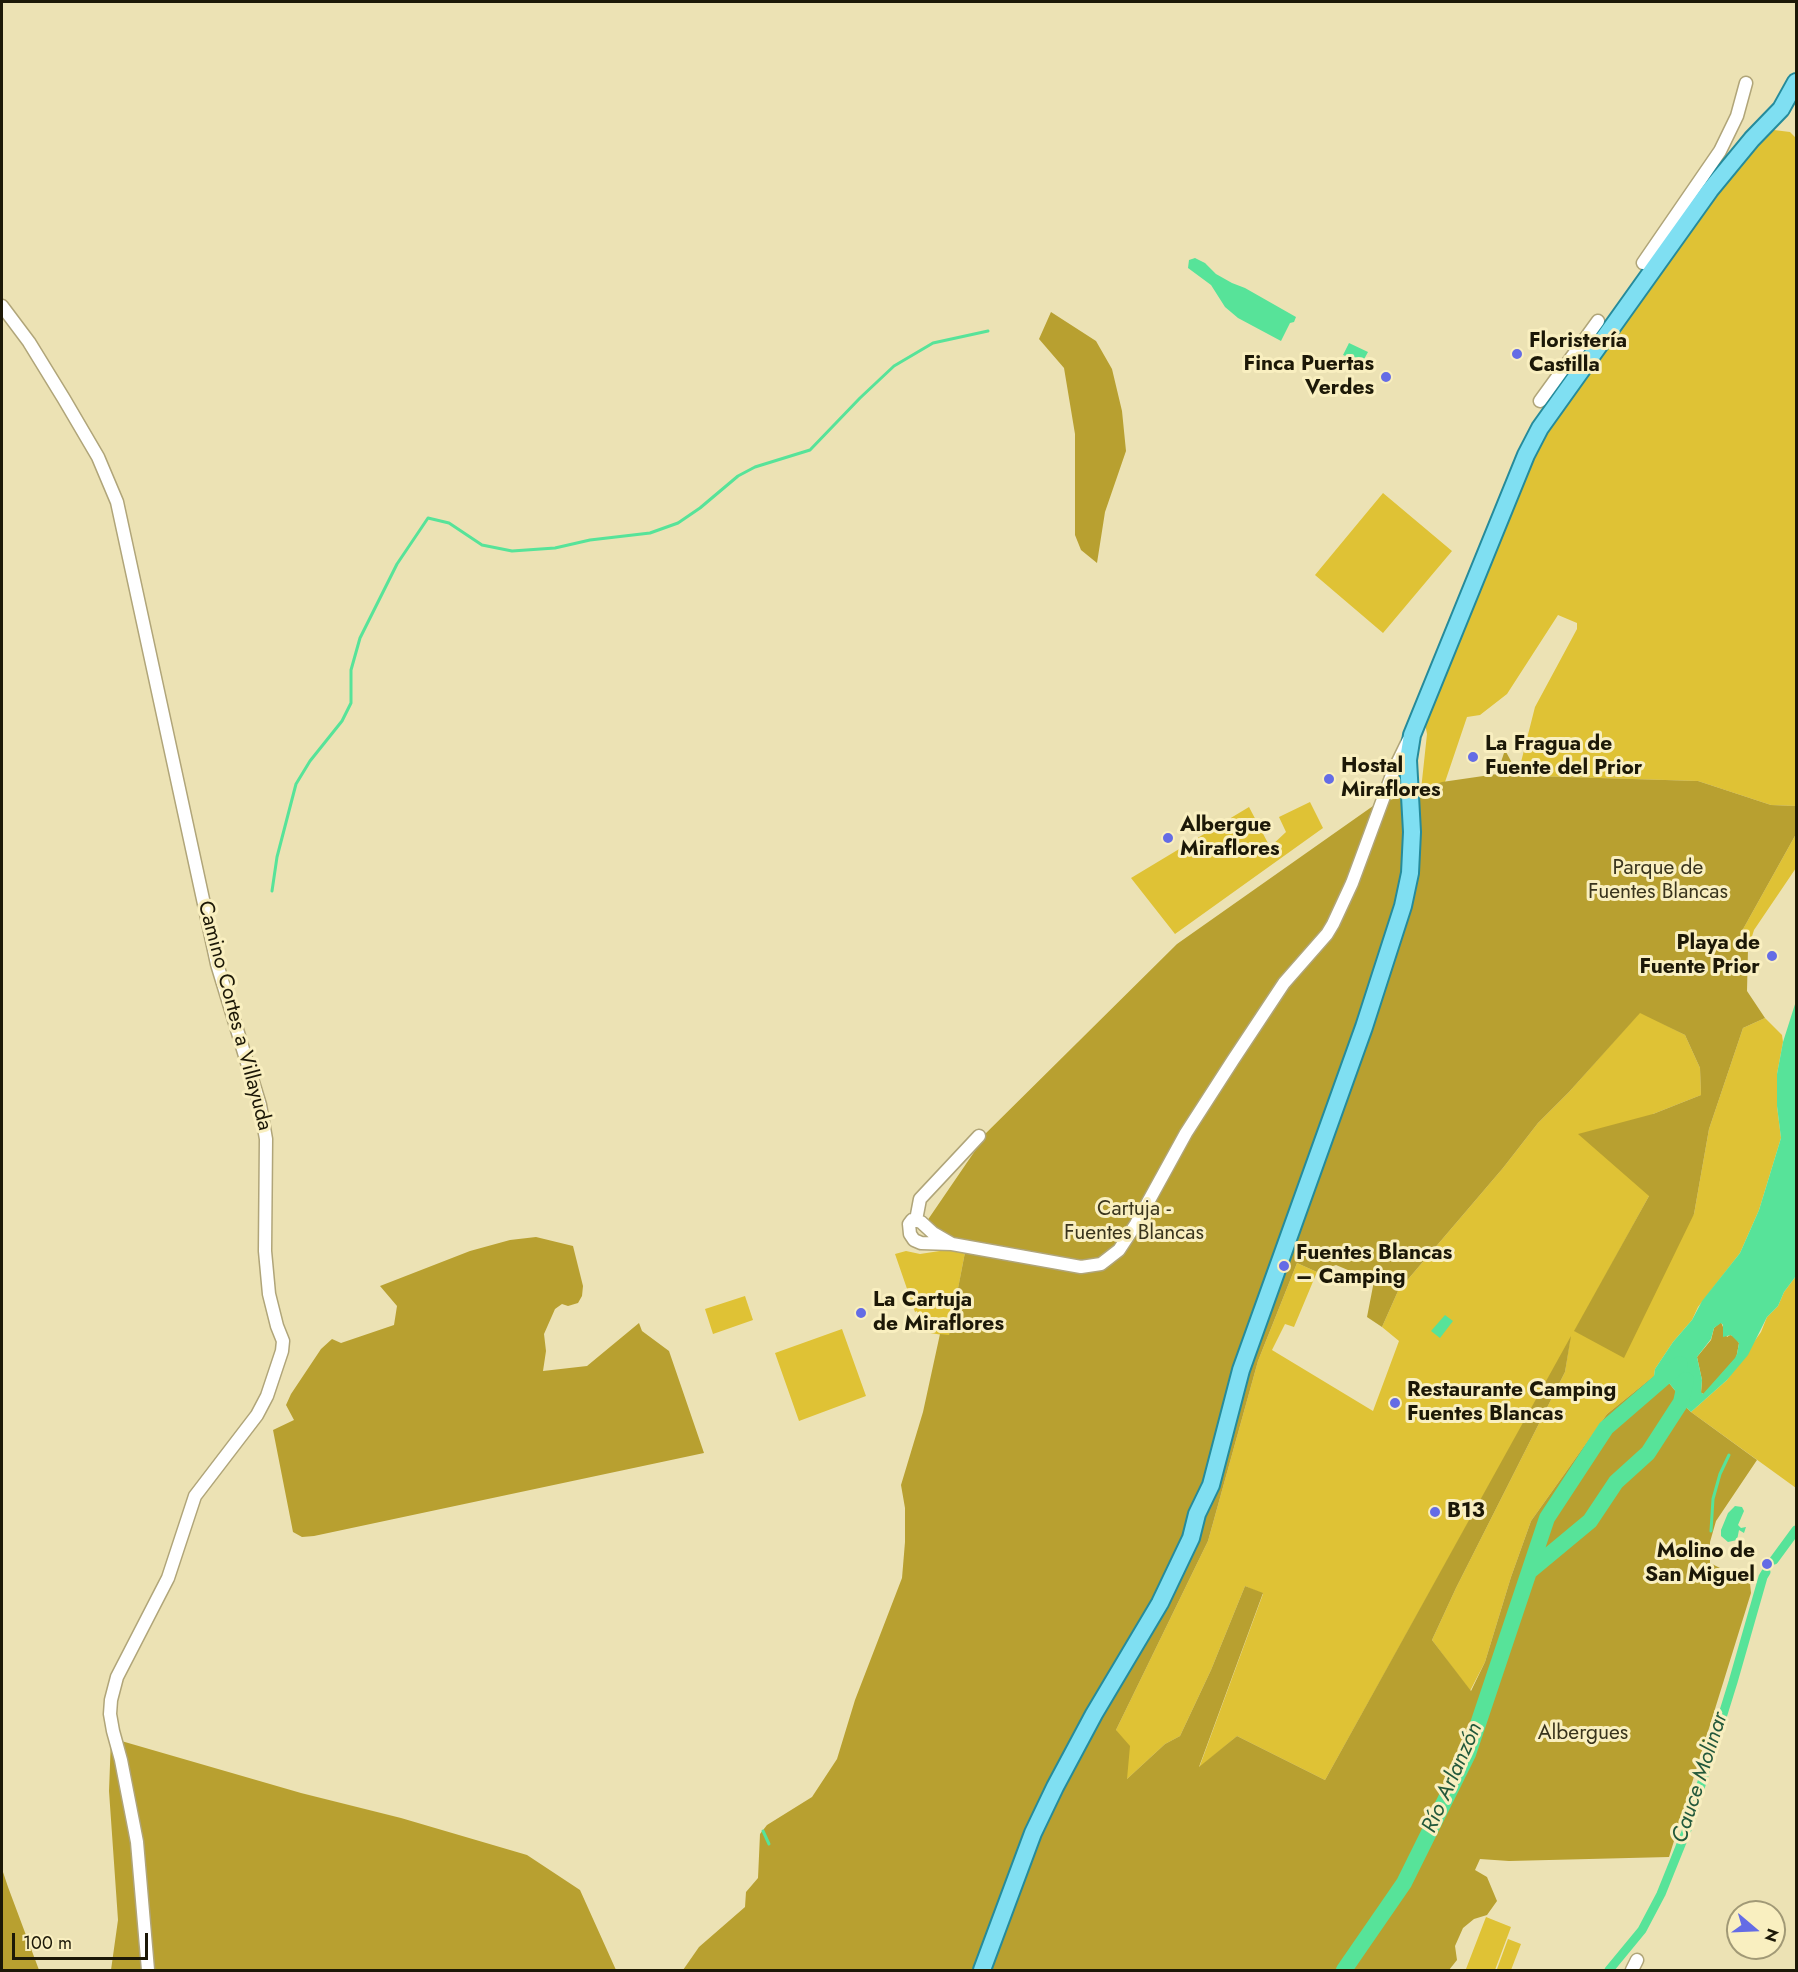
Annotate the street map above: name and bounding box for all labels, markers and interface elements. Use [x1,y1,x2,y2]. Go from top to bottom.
place label: Floristería Castilla [1529,329,1627,379]
marker: Floristería Castilla [1510,347,1524,361]
place label: Finca Puertas Verdes [1244,352,1374,402]
marker: Finca Puertas Verdes [1379,370,1393,384]
place label: La Fragua de Fuente del Prior [1485,732,1642,782]
marker: La Fragua de Fuente del Prior [1466,750,1480,764]
place label: Hostal Miraflores [1341,754,1441,804]
marker: Hostal Miraflores [1322,772,1336,786]
place label: Albergue Miraflores [1180,813,1280,863]
marker: Albergue Miraflores [1161,831,1175,845]
park label: Parque de Fuentes Blancas [1588,856,1728,906]
street label: Camino Cortes a Villayuda [191,899,277,1133]
place label: Playa de Fuente Prior [1640,931,1760,981]
marker: Playa de Fuente Prior [1765,949,1779,963]
park label: Cartuja - Fuentes Blancas [1064,1197,1204,1247]
place label: Fuentes Blancas – Camping [1296,1241,1452,1291]
marker: Fuentes Blancas – Camping [1277,1259,1291,1273]
place label: La Cartuja de Miraflores [873,1288,1004,1338]
marker: La Cartuja de Miraflores [854,1306,868,1320]
place label: Restaurante Camping Fuentes Blancas [1407,1378,1616,1428]
marker: Restaurante Camping Fuentes Blancas [1388,1396,1402,1410]
place label: B13 [1447,1499,1485,1525]
marker: B13 [1428,1505,1442,1519]
place label: Molino de San Miguel [1645,1539,1755,1589]
marker: Molino de San Miguel [1760,1557,1774,1571]
water label: Cauce Molinar [1667,1709,1735,1847]
water label: Río Arlanzón [1417,1719,1489,1837]
park label: Albergues [1538,1721,1628,1747]
north arrow [1726,1900,1786,1960]
scale bar [15,1921,152,1959]
text: N [1759,1926,1785,1945]
text: 100 m [23,1930,72,1956]

